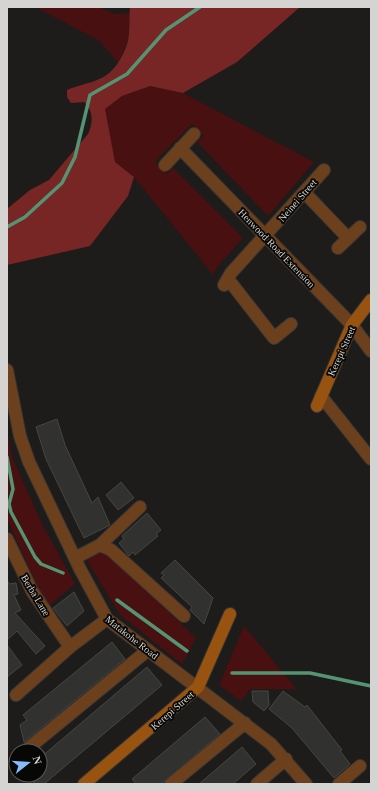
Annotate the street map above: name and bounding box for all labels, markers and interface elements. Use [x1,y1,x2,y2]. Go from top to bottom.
street label: Neinei Street [276,177,319,224]
street label: Henwood Road Extension [236,207,317,290]
street label: Kerepi Street [326,325,357,378]
street label: Berba Lane [19,573,53,618]
street label: Matakohe Road [103,613,160,661]
street label: Kerepi Street [149,689,196,732]
north arrow [8,743,48,783]
text: N [31,755,44,766]

